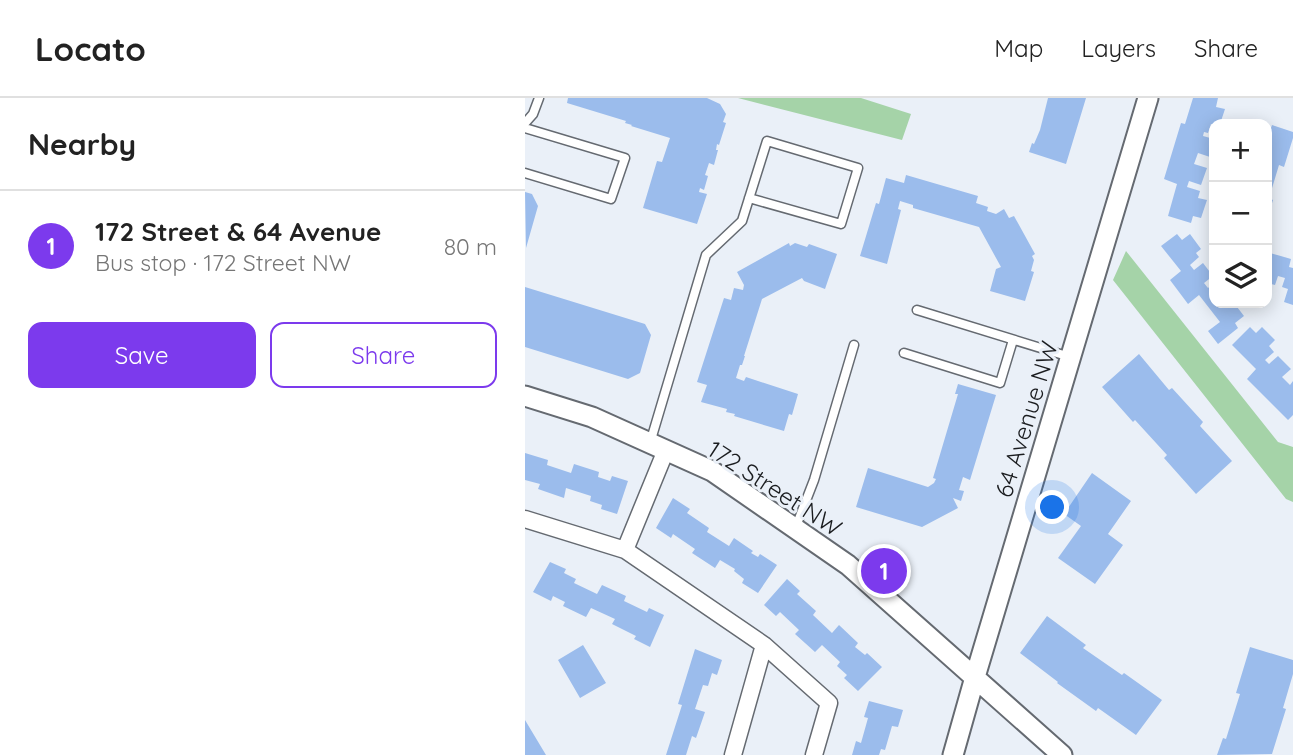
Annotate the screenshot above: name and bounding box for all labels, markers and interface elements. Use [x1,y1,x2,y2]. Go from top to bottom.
text: Locato [35,28,146,69]
text: Map [994,33,1043,63]
text: Layers [1081,33,1156,63]
text: Share [1194,33,1258,63]
map controls [1209,119,1272,308]
button: + [1209,119,1272,182]
text: Nearby [28,125,136,163]
button: − [1209,182,1272,245]
text: 172 Street & 64 Avenue [95,215,381,248]
text: 1 [47,232,55,261]
text: 80 m [444,232,497,261]
button: layers [1209,245,1272,308]
text: Bus stop · 172 Street NW [95,248,351,277]
button: Save [28,322,256,388]
button: Share [270,322,497,388]
street label: 64 Avenue NW [988,337,1064,501]
street label: 172 Street NW [702,434,848,542]
your location [1035,490,1069,524]
pin: 1 [861,545,907,597]

